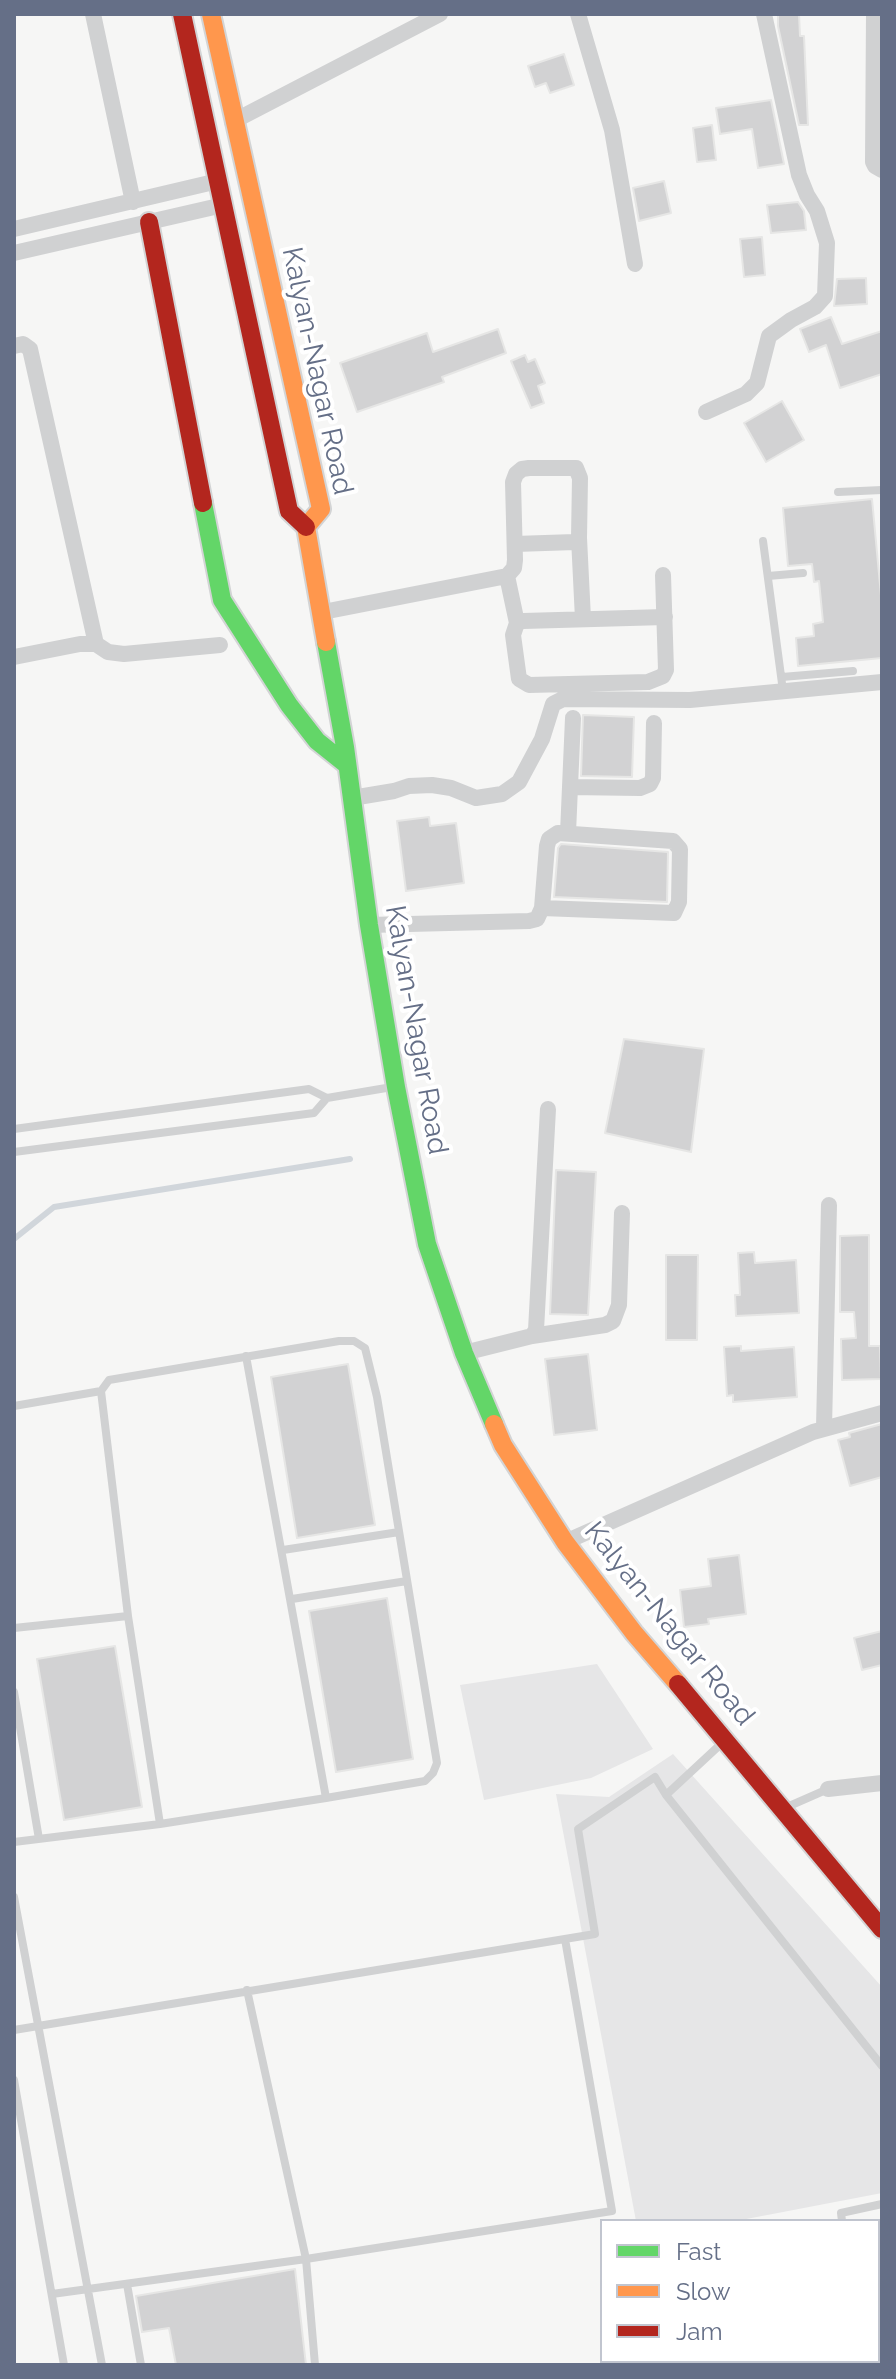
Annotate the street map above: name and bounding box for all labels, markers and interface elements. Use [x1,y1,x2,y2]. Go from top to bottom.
street label: Kalyan-Nagar Road [274,244,360,498]
street label: Kalyan-Nagar Road [378,903,454,1157]
street label: Kalyan-Nagar Road [577,1515,761,1733]
legend [600,2219,880,2363]
text: Fast [676,2237,721,2266]
text: Slow [676,2277,730,2306]
text: Jam [676,2317,722,2346]

